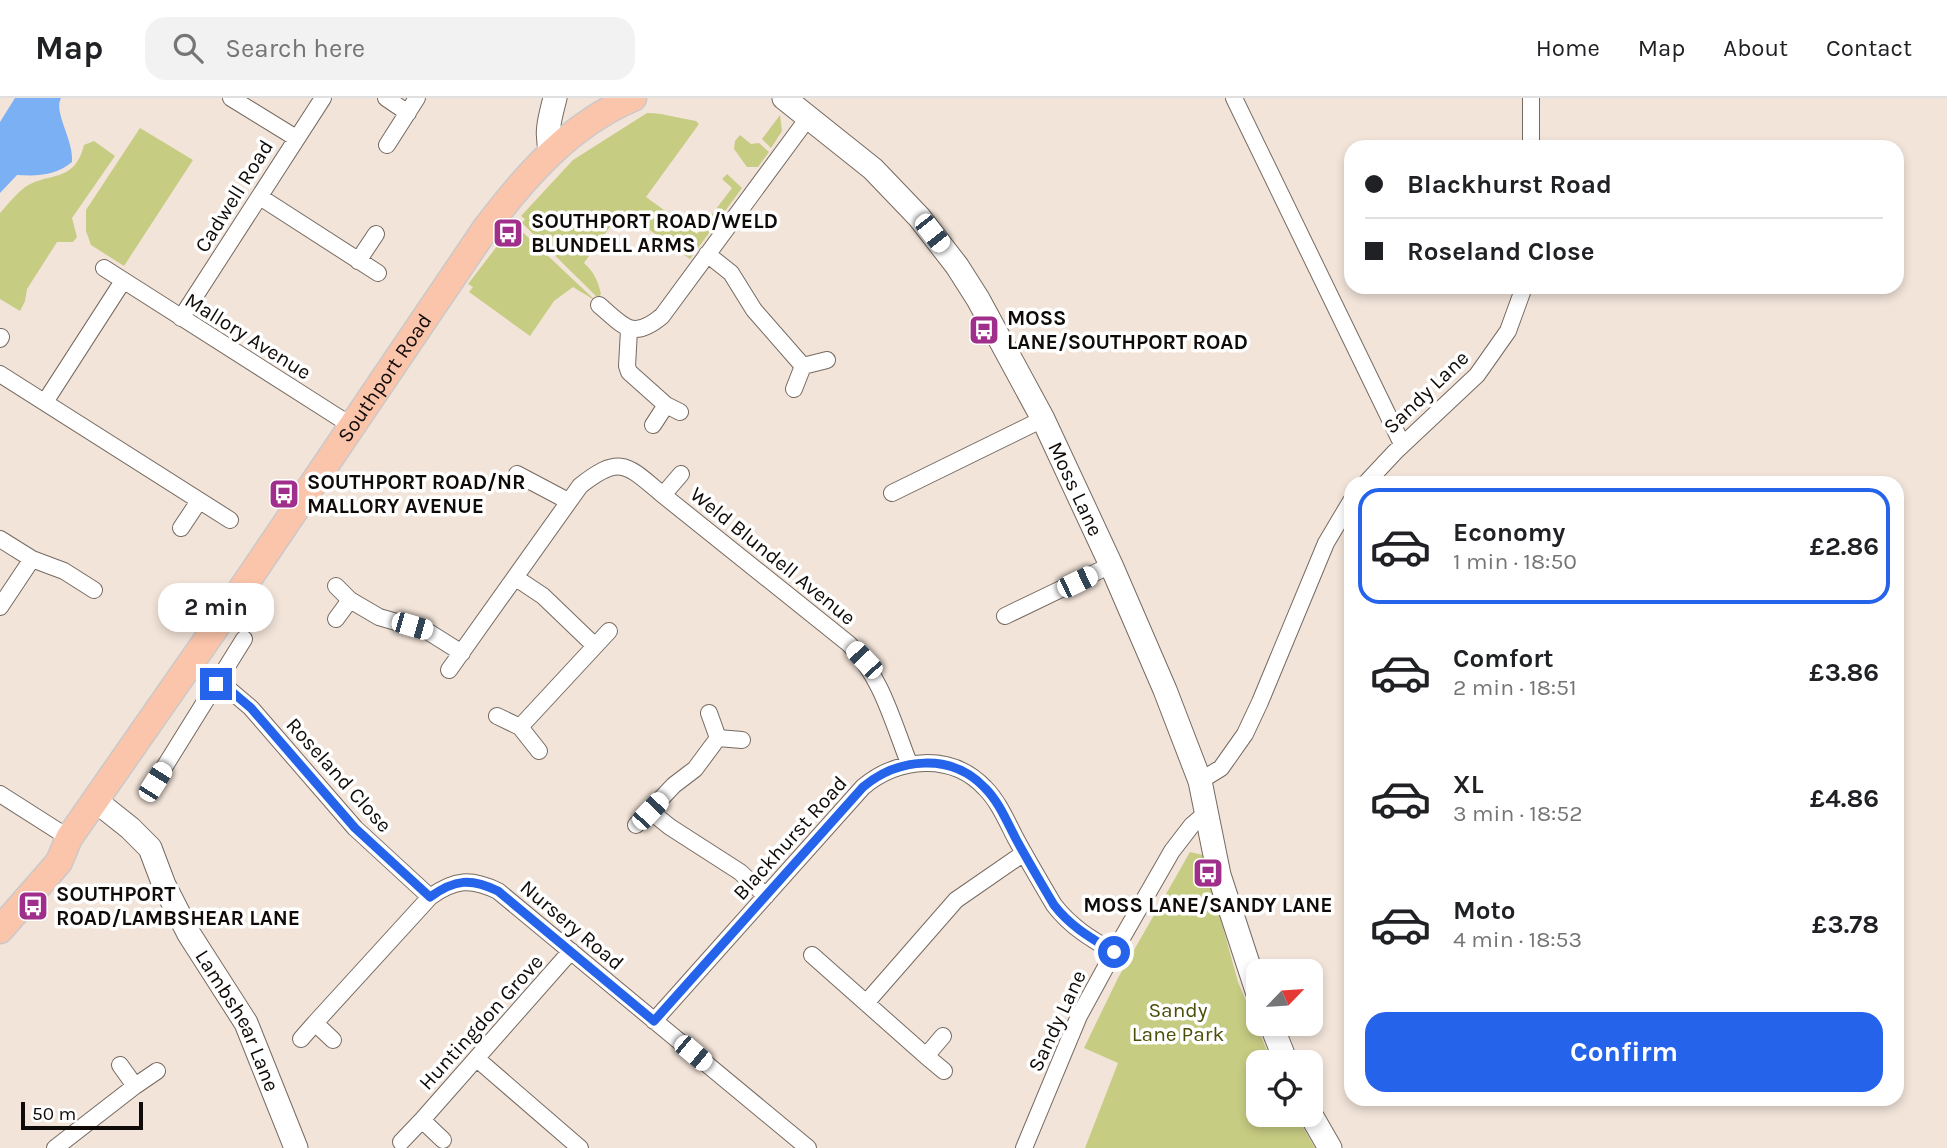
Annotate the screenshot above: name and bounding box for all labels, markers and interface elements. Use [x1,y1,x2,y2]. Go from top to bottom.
search box [145,17,635,80]
text: Map [35,29,103,67]
icon: search [169,29,207,67]
text: Search here [225,33,365,64]
text: Home [1536,34,1600,62]
text: Map [1638,34,1685,62]
text: About [1723,34,1788,62]
text: Contact [1826,34,1912,62]
street label: Cadwell Road [190,135,278,257]
text: Blackhurst Road [1407,169,1612,200]
place label: SOUTHPORT ROAD/WELD BLUNDELL ARMS [531,209,778,257]
car [911,210,954,256]
bus stop icon: SOUTHPORT ROAD/WELD BLUNDELL ARMS [491,216,525,250]
text: Roseland Close [1407,236,1594,267]
street label: Mallory Avenue [181,288,315,384]
place label: MOSS LANE/SOUTHPORT ROAD [1007,306,1248,354]
street label: Southport Road [333,309,437,447]
bus stop icon: MOSS LANE/SOUTHPORT ROAD [967,313,1001,347]
street label: Sandy Lane [1378,346,1474,438]
street label: Moss Lane [1043,438,1108,540]
place label: SOUTHPORT ROAD/NR MALLORY AVENUE [307,470,526,518]
bus stop icon: SOUTHPORT ROAD/NR MALLORY AVENUE [267,477,301,511]
street label: Weld Blundell Avenue [686,482,860,630]
icon: car [1369,515,1432,578]
text: Economy [1453,517,1565,548]
text: £2.86 [1809,531,1879,562]
text: 1 min · 18:50 [1453,548,1577,575]
car [1054,563,1101,601]
callout: 2 min [158,582,274,632]
text: 2 min [184,594,248,621]
car [389,610,436,642]
car [842,637,887,683]
icon: car [1369,641,1432,704]
text: Comfort [1453,643,1554,674]
text: £3.86 [1809,657,1879,688]
route end [200,668,232,700]
text: 2 min · 18:51 [1453,674,1577,701]
street label: Roseland Close [281,713,397,837]
car [135,759,176,805]
icon: car [1369,767,1432,830]
text: XL [1453,769,1484,800]
street label: Blackhurst Road [728,771,852,905]
text: £4.86 [1810,783,1879,814]
car [628,788,673,834]
text: 3 min · 18:52 [1453,800,1583,827]
bus stop icon: MOSS LANE/SANDY LANE [1191,856,1225,890]
street label: Nursery Road [516,875,628,975]
place label: SOUTHPORT ROAD/LAMBSHEAR LANE [56,882,300,930]
bus stop icon: SOUTHPORT ROAD/LAMBSHEAR LANE [16,889,50,923]
place label: MOSS LANE/SANDY LANE [1083,893,1333,917]
icon: car [1369,893,1432,956]
text: Moto [1453,895,1515,926]
text: £3.78 [1812,909,1879,940]
text: 4 min · 18:53 [1453,926,1582,953]
route start [1098,936,1130,968]
street label: Lambshear Lane [190,945,284,1095]
street label: Huntingdon Grove [414,949,548,1095]
north arrow [1246,959,1323,1036]
map controls [1246,959,1323,1127]
street label: Sandy Lane [1023,967,1091,1075]
park label: Sandy Lane Park [1132,998,1224,1046]
button: Confirm [1365,1012,1883,1092]
car [671,1031,716,1075]
button: locate [1246,1050,1323,1127]
scale bar [21,1099,144,1131]
text: 50 m [32,1103,76,1125]

